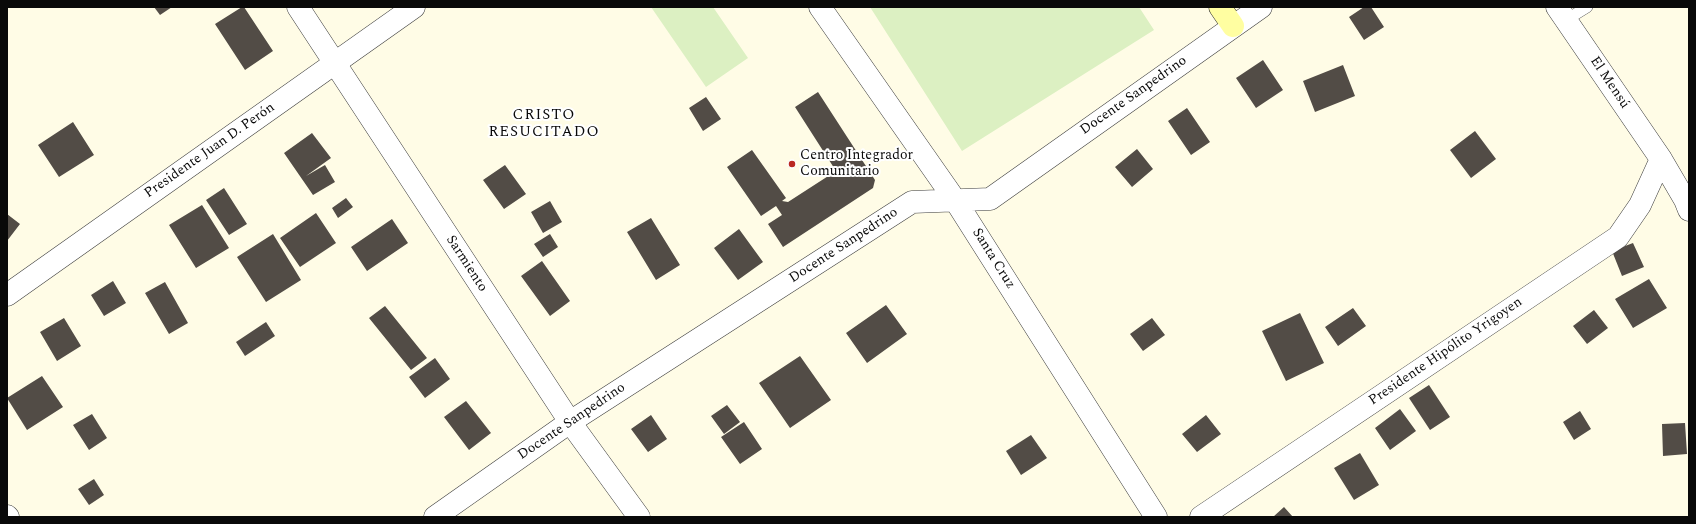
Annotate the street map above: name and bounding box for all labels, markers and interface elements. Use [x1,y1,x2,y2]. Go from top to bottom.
street label: Docente Sanpedrino [1077,53,1191,139]
street label: El Mensú [1586,54,1632,112]
street label: Presidente Juan D. Perón [142,100,278,202]
district label: CRISTO RESUCITADO [488,107,600,142]
place label: Centro Integrador Comunitario [800,148,913,180]
marker: Centro Integrador Comunitario [787,159,797,169]
street label: Docente Sanpedrino [786,205,902,287]
street label: Santa Cruz [968,226,1018,292]
street label: Sarmiento [442,233,490,295]
street label: Presidente Hipólito Yrigoyen [1366,294,1526,410]
street label: Docente Sanpedrino [515,380,629,464]

